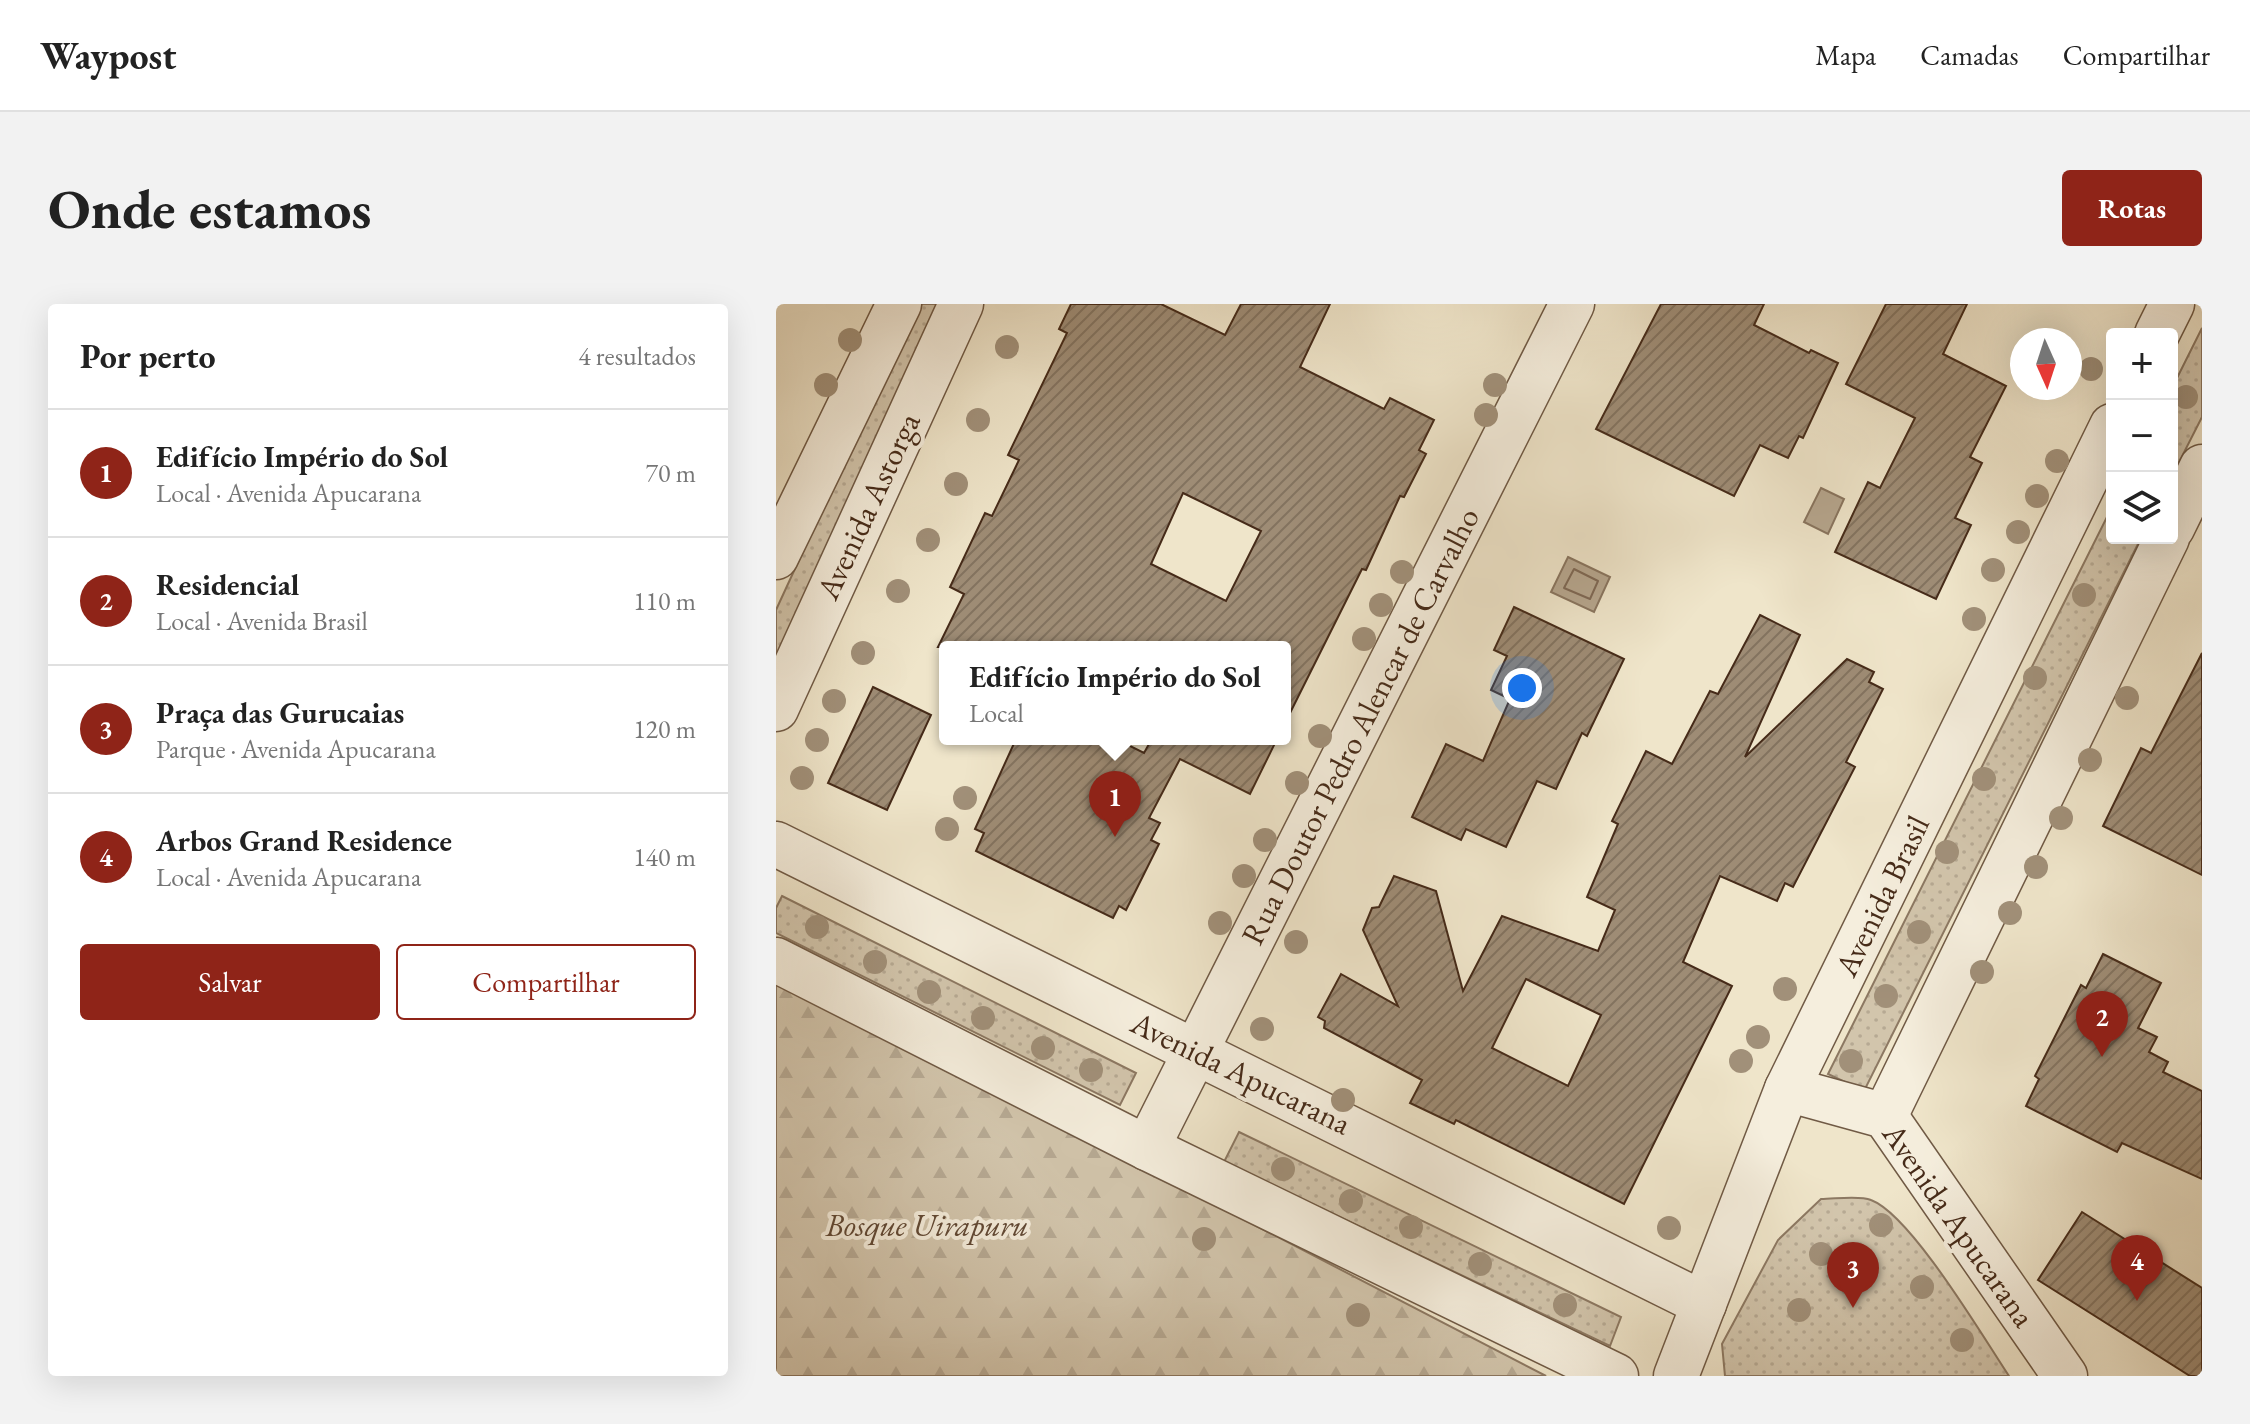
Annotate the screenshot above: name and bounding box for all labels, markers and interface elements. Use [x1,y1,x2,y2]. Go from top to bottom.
text: Waypost [40,31,177,80]
text: Mapa [1815,37,1876,73]
text: Camadas [1920,37,2019,73]
text: Compartilhar [2063,37,2210,73]
button: Rotas [2062,170,2202,246]
text: Onde estamos [48,172,372,245]
north arrow [2010,328,2082,400]
map controls [2106,328,2178,544]
button: + [2106,328,2178,400]
text: Por perto [80,334,216,378]
text: 4 resultados [578,339,696,373]
button: − [2106,400,2178,472]
street label: Avenida Astorga [806,406,930,607]
text: Edifício Império do Sol [156,437,448,476]
text: 1 [99,456,113,490]
text: 70 m [646,456,696,490]
button: layers [2106,472,2178,544]
text: Local · Avenida Apucarana [156,476,421,510]
street label: Rua Doutor Pedro Alencar de Carvalho [1231,500,1489,952]
text: Residencial [156,565,299,604]
text: 2 [99,584,113,618]
text: 110 m [633,584,696,618]
text: Local · Avenida Brasil [156,604,368,638]
popup [939,641,1291,745]
text: Edifício Império do Sol [969,657,1261,696]
your location [1502,668,1542,708]
text: Praça das Gurucaias [156,693,404,732]
text: Local [969,696,1024,730]
text: 3 [99,712,113,746]
text: 120 m [633,712,696,746]
text: Parque · Avenida Apucarana [156,732,436,766]
pin: 1 [1089,771,1141,837]
street label: Avenida Brasil [1825,808,1939,984]
text: Arbos Grand Residence [156,821,452,860]
text: 4 [99,840,113,874]
text: 140 m [633,840,696,874]
text: Local · Avenida Apucarana [156,860,421,894]
button: Salvar [80,944,380,1020]
button: Compartilhar [396,944,696,1020]
pin: 2 [2076,991,2128,1057]
street label: Avenida Apucarana [1123,1001,1358,1145]
street label: Avenida Apucarana [1872,1114,2045,1335]
park label: Bosque Uirapuru [824,1204,1029,1246]
pin: 4 [2111,1235,2163,1301]
pin: 3 [1827,1242,1879,1308]

